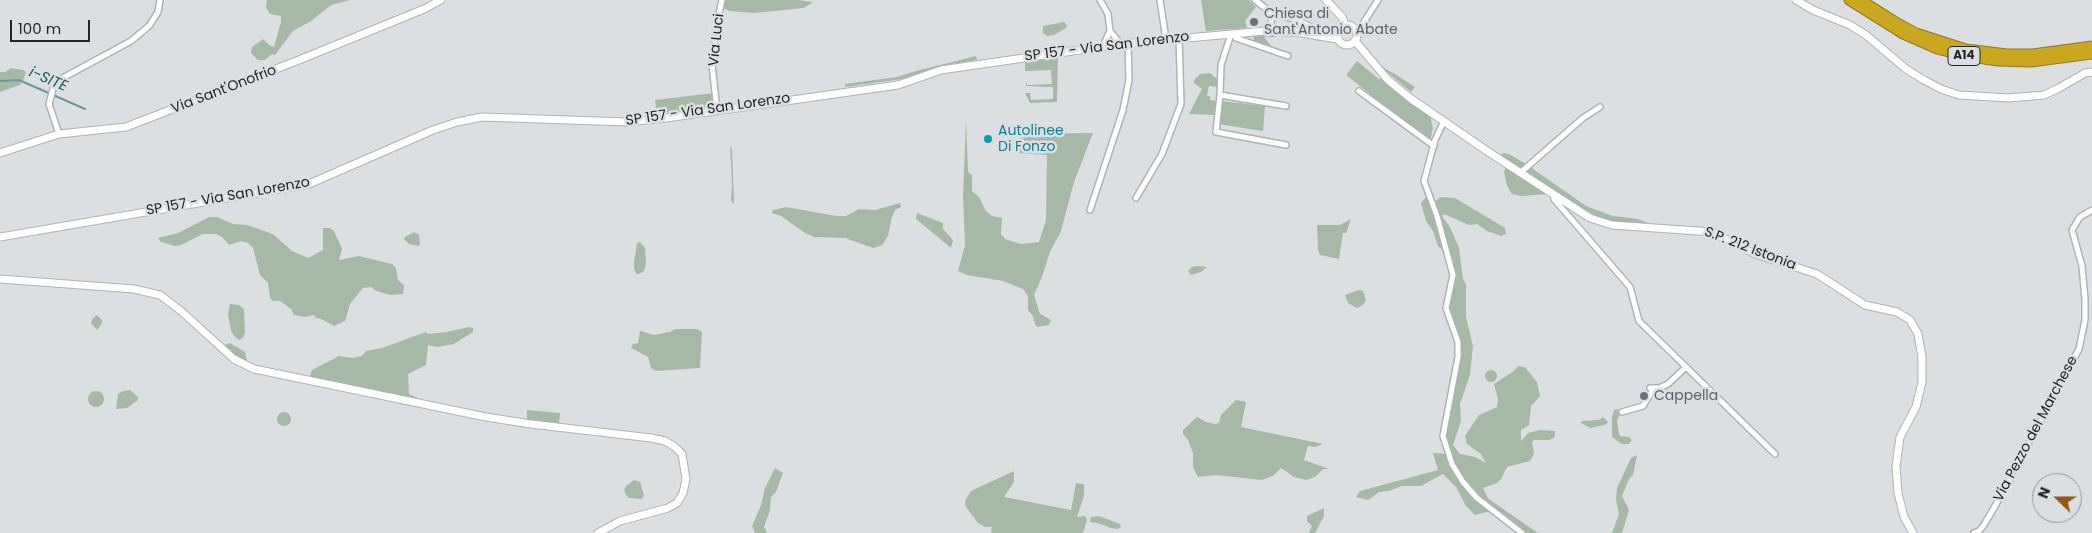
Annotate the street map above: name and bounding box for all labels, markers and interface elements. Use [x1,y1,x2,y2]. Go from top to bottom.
place label: Chiesa di Sant'Antonio Abate [1264,6,1398,38]
scale bar [12,10,92,42]
street label: Via Luci [706,13,728,67]
marker: Chiesa di Sant'Antonio Abate [1248,16,1260,28]
text: 100 m [18,18,61,39]
street label: SP 157 - Via San Lorenzo [1024,29,1190,65]
road number: A14 [1948,46,1980,66]
street label: Via Sant'Onofrio [169,62,279,118]
water label: i-SITE [26,64,70,96]
street label: SP 157 - Via San Lorenzo [625,90,791,130]
place label: Autolinee Di Fonzo [998,123,1064,156]
marker: Autolinee Di Fonzo [982,133,994,145]
street label: SP 157 - Via San Lorenzo [145,174,311,220]
street label: S.P. 212 Istonia [1702,224,1798,274]
street label: Via Pezzo del Marchese [1990,353,2082,505]
place label: Cappella [1654,388,1718,404]
marker: Cappella [1638,390,1650,402]
north arrow [2032,473,2082,523]
text: N [2033,484,2055,501]

